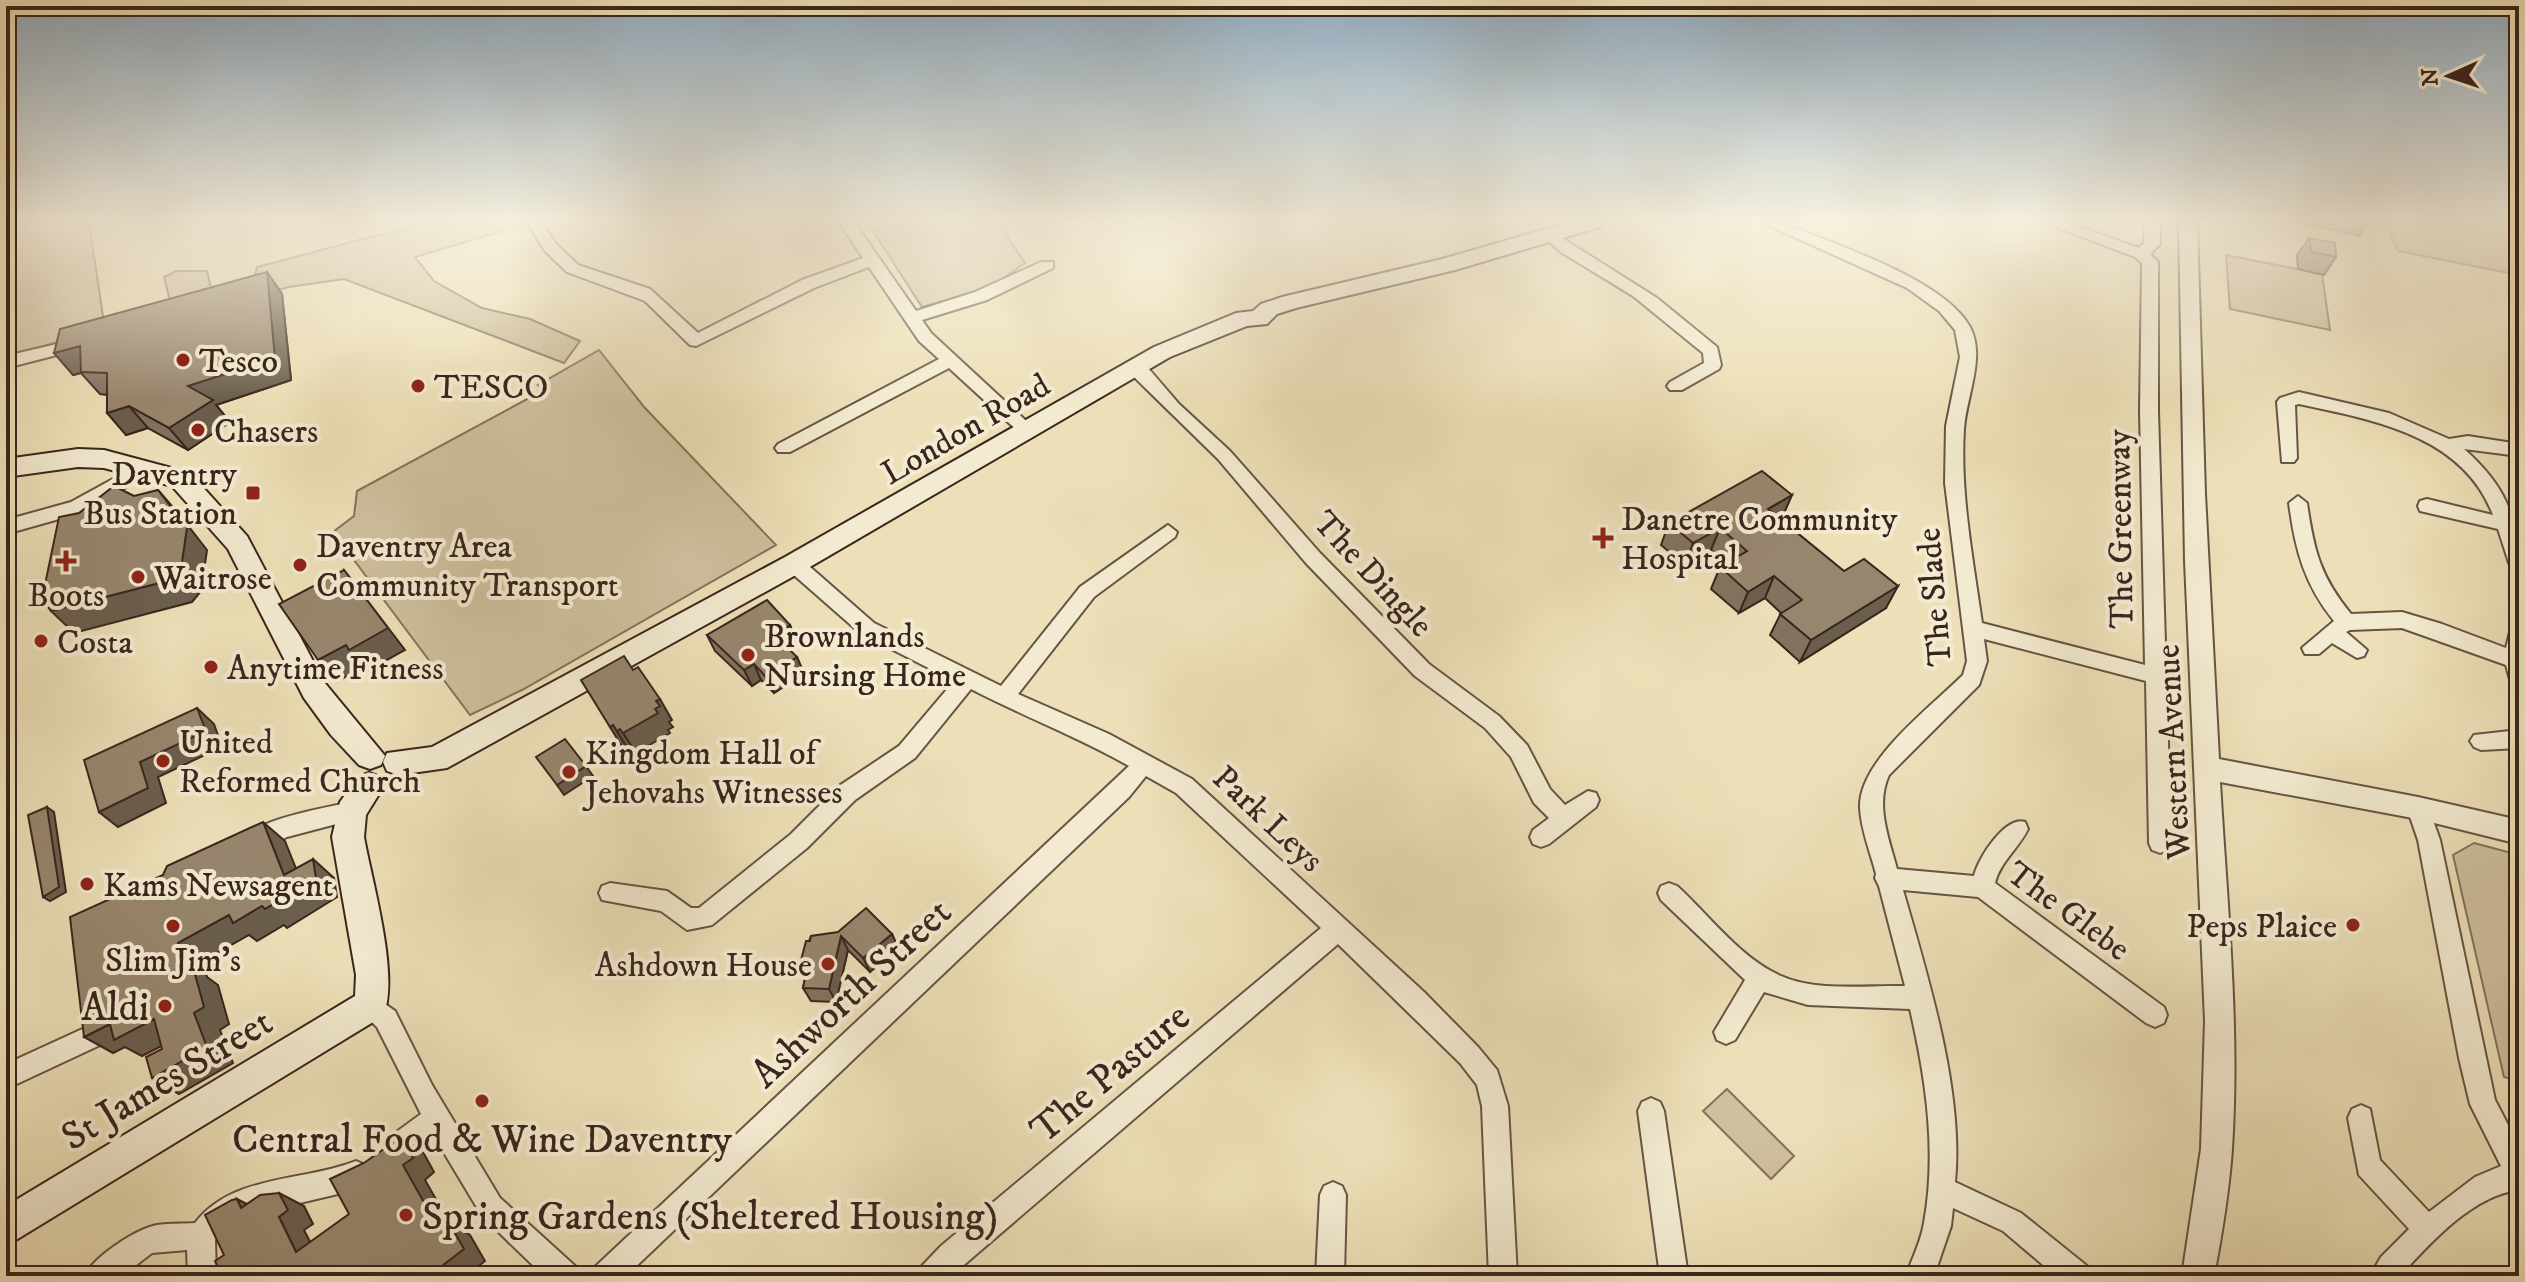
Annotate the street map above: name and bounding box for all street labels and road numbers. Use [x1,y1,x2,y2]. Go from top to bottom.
street label: London Road [874,365,1058,495]
street label: The Greenway [2098,428,2144,629]
street label: The Dingle [1303,502,1442,646]
street label: The Slade [1908,526,1962,668]
street label: Western Avenue [2147,643,2201,862]
street label: Park Leys [1203,757,1332,882]
street label: The Glebe [1998,853,2138,971]
street label: Ashworth Street [741,889,963,1100]
street label: The Pasture [1021,993,1201,1156]
street label: St James Street [53,998,282,1163]

